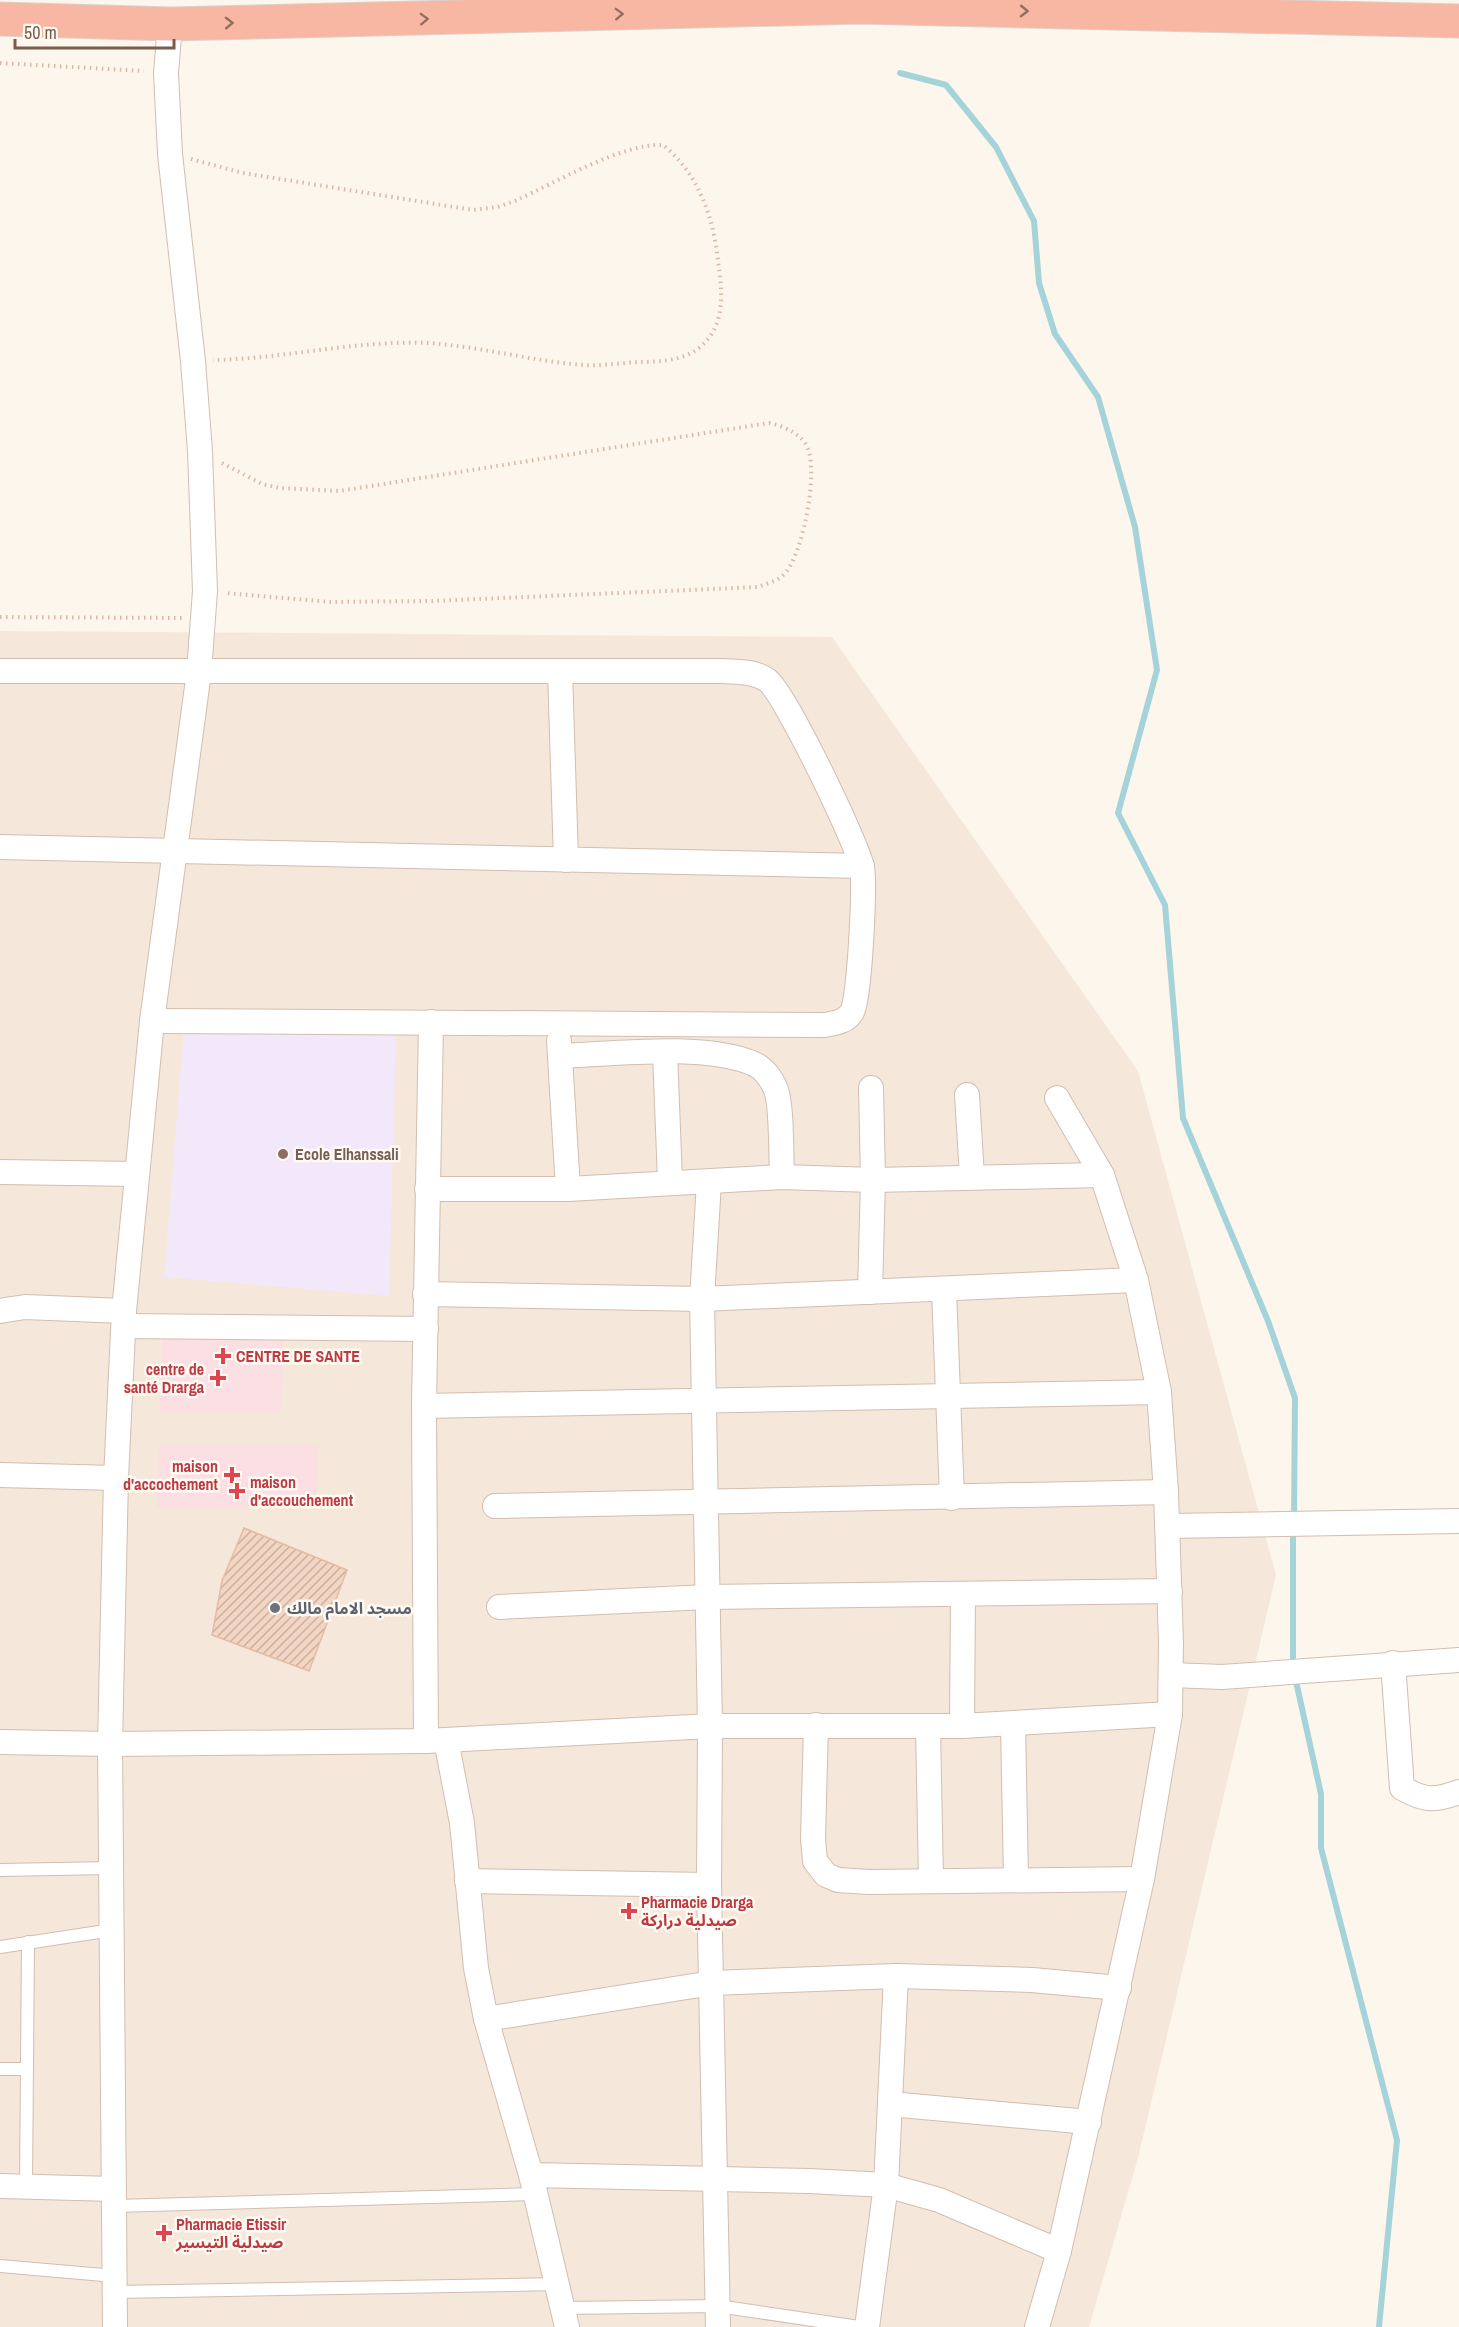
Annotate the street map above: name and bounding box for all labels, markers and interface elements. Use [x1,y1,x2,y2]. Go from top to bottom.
one-way arrow [1019,5,1028,17]
one-way arrow [614,8,623,20]
scale bar [15,12,174,50]
one-way arrow [419,13,428,26]
one-way arrow [224,17,233,29]
text: 50 m [24,20,57,45]
place label: Ecole Elhanssali [295,1143,399,1165]
marker: Ecole Elhanssali [276,1147,290,1161]
place label: CENTRE DE SANTE [236,1345,360,1367]
marker: CENTRE DE SANTE [214,1347,232,1365]
place label: centre de santé Drarga [124,1358,205,1398]
marker: centre de santé Drarga [209,1369,227,1387]
place label: maison d'accochement [123,1455,219,1495]
marker: maison d'accochement [223,1466,241,1484]
place label: maison d'accouchement [250,1471,354,1511]
marker: maison d'accouchement [228,1482,246,1500]
place label: مسجد الامام مالك [287,1597,412,1620]
marker: مسجد الامام مالك [268,1601,282,1615]
place label: Pharmacie Drarga صيدلية دراركة [641,1891,754,1931]
marker: Pharmacie Drarga صيدلية دراركة [622,1904,636,1918]
place label: Pharmacie Etissir صيدلية التيسير [175,2213,287,2253]
marker: Pharmacie Etissir صيدلية التيسير [157,2226,171,2240]

